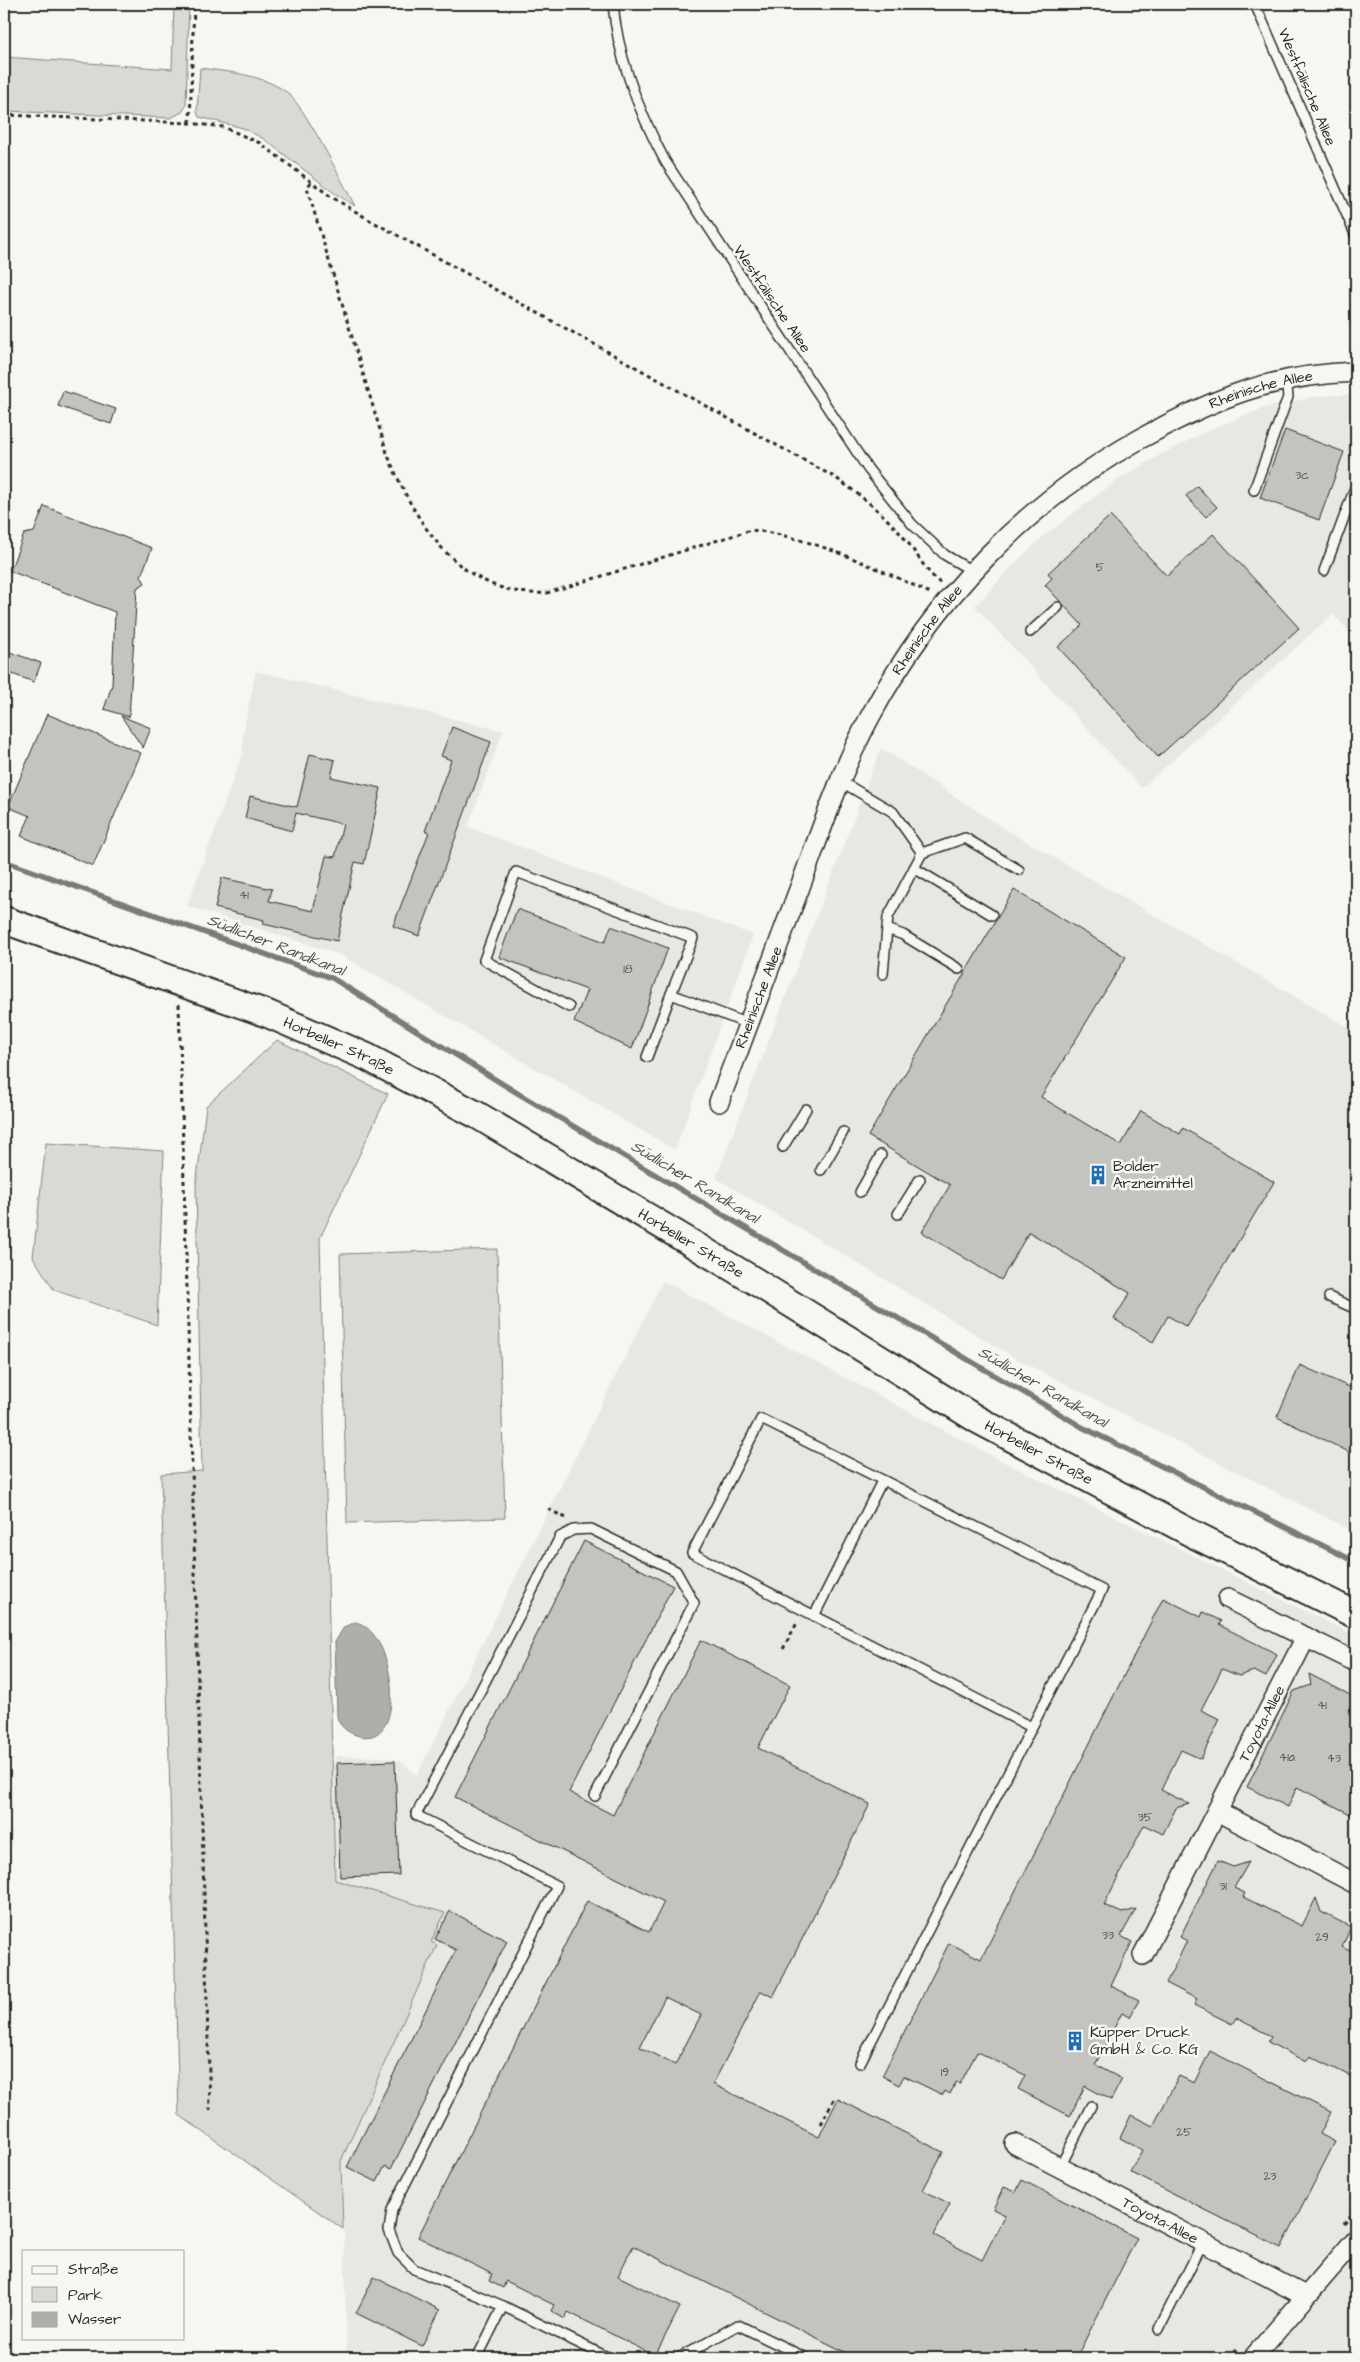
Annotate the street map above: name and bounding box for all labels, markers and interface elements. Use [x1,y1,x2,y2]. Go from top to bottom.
street label: Westfälische Allee [1273,25,1341,149]
street label: Westfälische Allee [728,241,816,357]
street label: Rheinische Allee [1206,365,1314,414]
house number: 3c [1295,467,1309,484]
house number: 5 [1096,559,1105,576]
street label: Rheinische Allee [887,580,967,679]
house number: 41 [239,887,249,904]
water label: Südlicher Randkanal [204,909,350,982]
street label: Rheinische Allee [730,943,787,1051]
house number: 18 [623,961,633,978]
street label: Horbeller Straße [280,1011,398,1080]
water label: Südlicher Randkanal [627,1135,765,1230]
place label: Bolder Arzneimittel [1113,1156,1193,1194]
building icon: Bolder Arzneimittel [1087,1164,1109,1186]
street label: Horbeller Straße [634,1203,748,1283]
water label: Südlicher Randkanal [974,1341,1114,1434]
street label: Horbeller Straße [981,1415,1097,1490]
street label: Toyota-Allee [1233,1682,1290,1766]
house number: 41 [1317,1697,1327,1714]
house number: 41a [1279,1749,1295,1766]
house number: 43 [1327,1750,1341,1767]
house number: 35 [1138,1809,1153,1826]
house number: 31 [1219,1878,1227,1895]
house number: 33 [1102,1927,1114,1944]
house number: 29 [1315,1929,1329,1946]
place label: Küpper Druck GmbH & Co. KG [1090,2022,1199,2060]
building icon: Küpper Druck GmbH & Co. KG [1064,2030,1086,2052]
house number: 19 [941,2064,949,2081]
house number: 25 [1176,2124,1192,2141]
house number: 23 [1264,2168,1276,2185]
street label: Toyota-Allee [1118,2191,1202,2249]
legend [22,2250,185,2340]
text: Straße [68,2259,118,2280]
text: Park [68,2285,103,2306]
text: Wasser [68,2309,121,2330]

